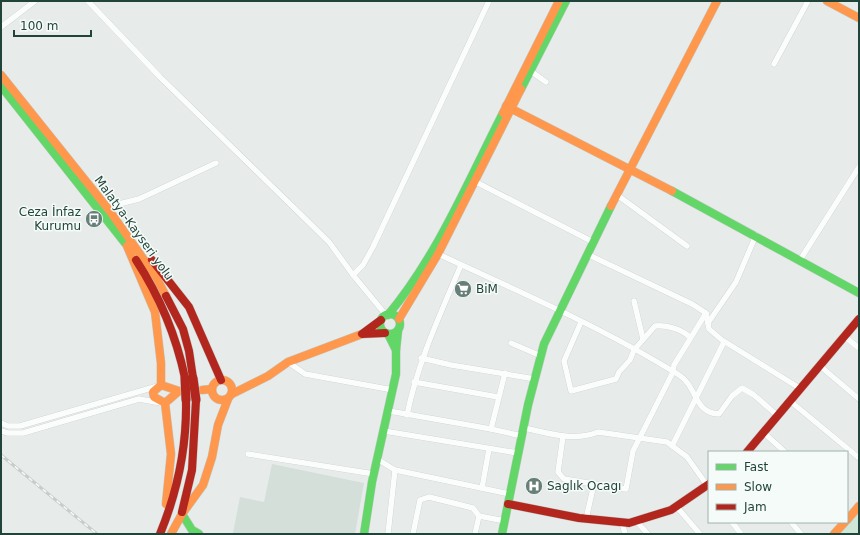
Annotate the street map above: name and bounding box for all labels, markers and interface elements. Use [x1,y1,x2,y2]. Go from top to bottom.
scale bar [14,12,91,38]
text: 100 m [20,19,58,33]
street label: Malatya-Kayseri yolu [92,173,176,283]
place label: Ceza İnfaz Kurumu [19,204,81,233]
bus stop icon: Ceza İnfaz Kurumu [84,209,104,229]
supermarket icon: BiM [453,279,473,299]
place label: BiM [476,282,498,296]
legend [708,451,848,523]
text: Fast [744,460,768,474]
hospital icon: Saglık Ocagı [524,476,544,496]
place label: Saglık Ocagı [547,479,621,493]
text: Slow [744,480,772,494]
text: Jam [743,500,767,514]

